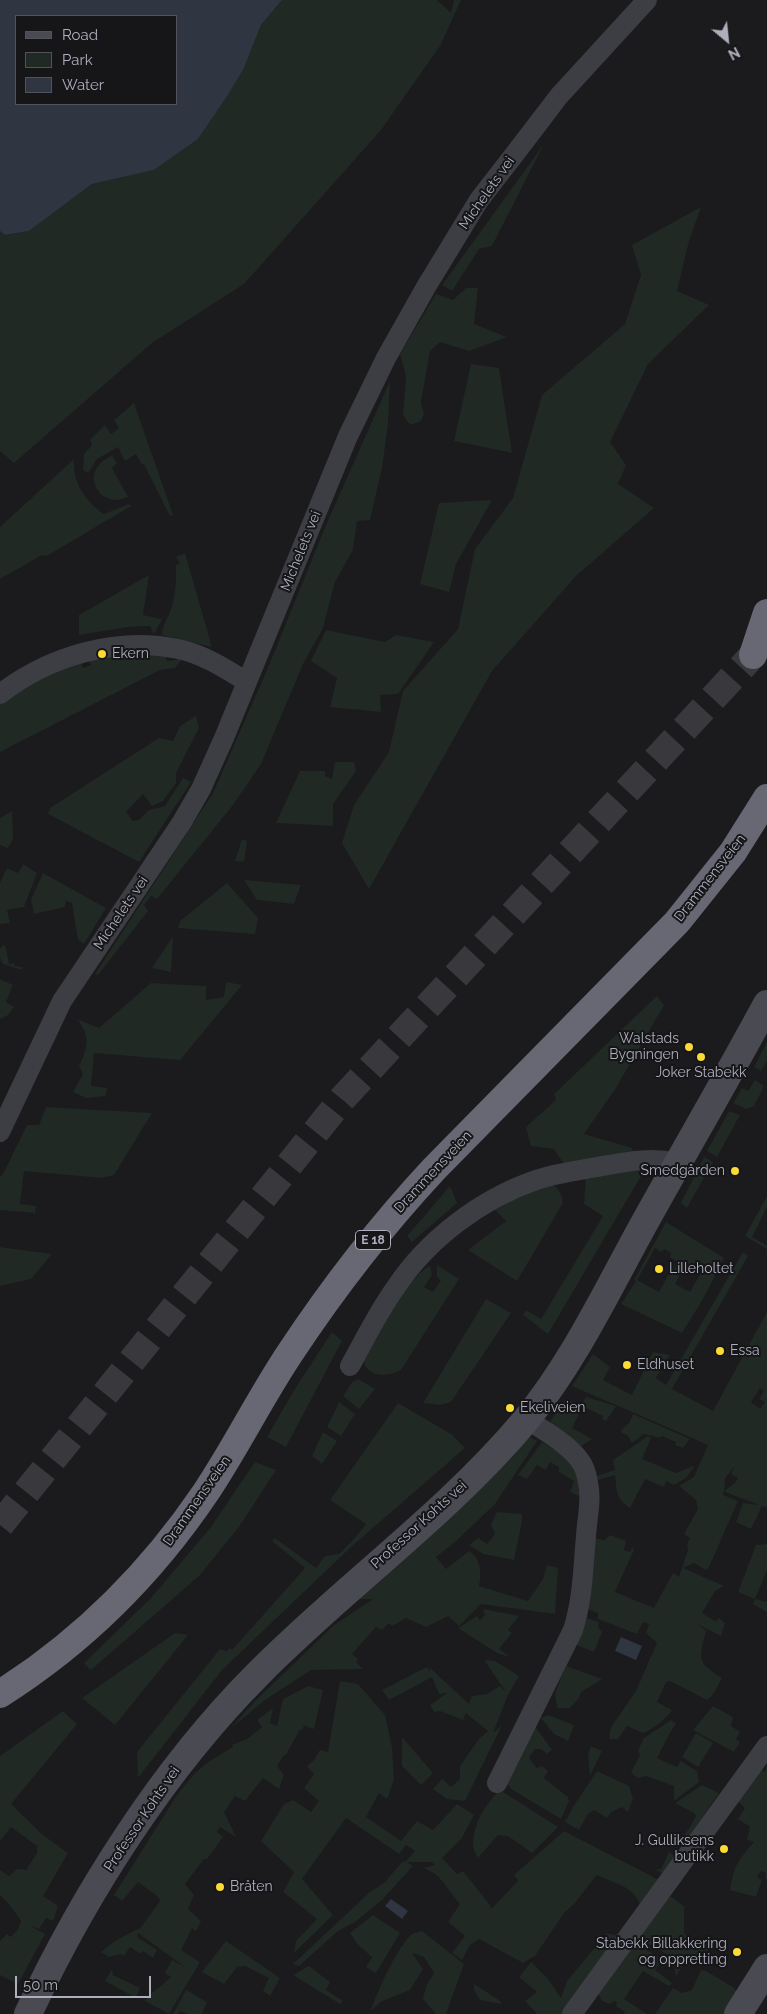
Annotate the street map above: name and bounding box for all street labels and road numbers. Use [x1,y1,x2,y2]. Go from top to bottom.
street label: Michelets vei [456,153,518,233]
street label: Michelets vei [277,509,325,593]
street label: Drammensveien [671,831,749,925]
street label: Michelets vei [90,873,152,953]
street label: Drammensveien [391,1127,475,1217]
road number: E 18 [356,1230,390,1250]
street label: Drammensveien [160,1453,234,1549]
street label: Professor Kohts vei [368,1478,470,1572]
street label: Professor Kohts vei [101,1763,183,1875]

